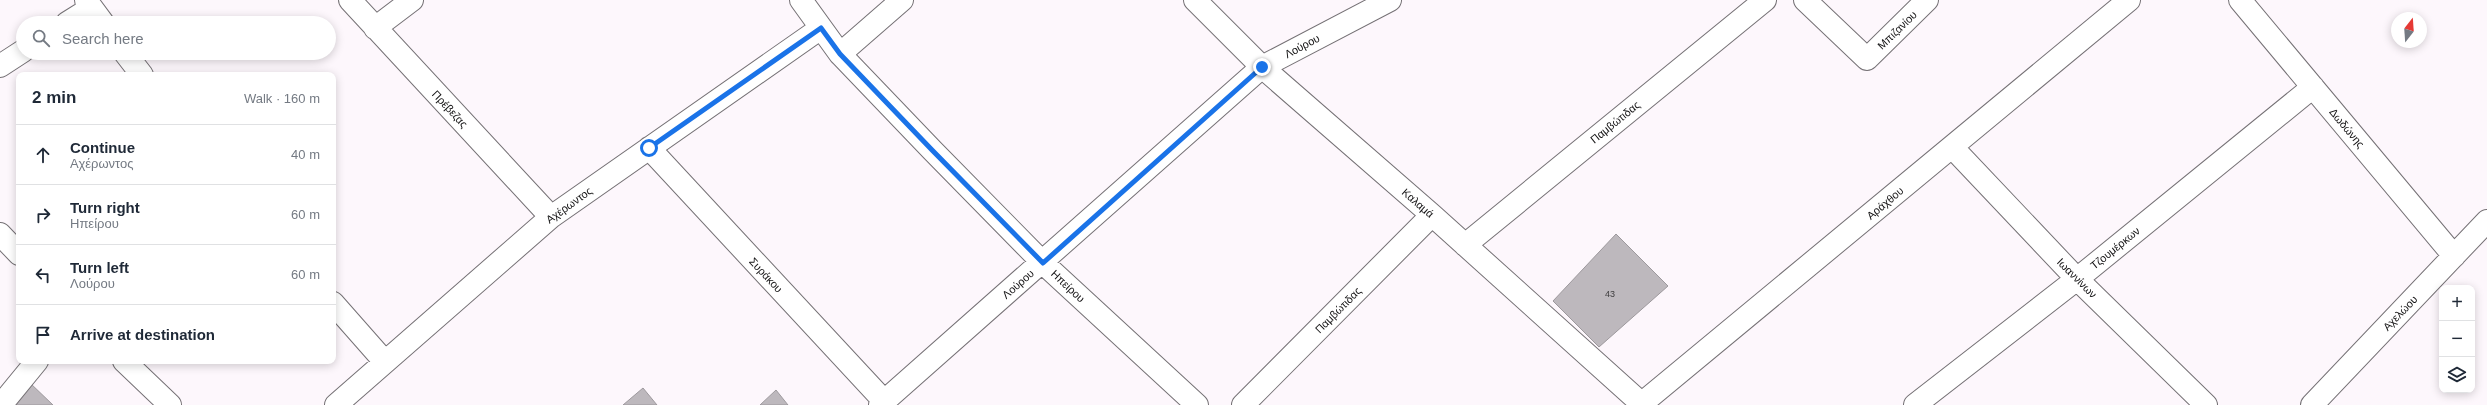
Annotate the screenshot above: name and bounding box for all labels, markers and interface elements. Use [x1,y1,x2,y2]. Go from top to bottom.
street label: Μπιζανίου [1875,8,1919,52]
north arrow [2391,12,2427,48]
search box [16,16,336,60]
icon: search [30,27,52,49]
text: Search here [62,30,144,47]
street label: Λούρου [1282,32,1322,60]
route end [1253,58,1271,76]
text: 2 min [32,88,76,107]
street label: Πρέβεζας [430,88,470,130]
text: Walk · 160 m [244,91,320,106]
street label: Παμβώτιδας [1588,98,1642,146]
street label: Δωδώνης [2327,106,2367,150]
text: Continue [70,139,135,156]
route start [640,139,658,157]
icon: ahead [32,144,54,166]
text: 40 m [291,147,320,162]
text: Αχέρωντος [70,156,134,171]
street label: Αχέρωντος [544,184,594,226]
street label: Αράχθου [1864,184,1906,222]
street label: Καλαμά [1400,186,1437,220]
text: Turn right [70,199,140,216]
icon: right [32,204,54,226]
text: 60 m [291,207,320,222]
text: Ηπείρου [70,216,119,231]
street label: Τζουμέρκων [2088,224,2142,272]
street label: Συράκου [747,255,785,295]
street label: Ιωαννίνων [2055,256,2100,301]
text: Turn left [70,259,129,276]
icon: left [32,264,54,286]
text: 60 m [291,267,320,282]
street label: Λούρου [1000,267,1036,301]
street label: Ηπείρου [1049,268,1087,304]
text: Λούρου [70,276,115,291]
street label: Παμβώτιδας [1313,285,1363,335]
map controls [2439,285,2475,393]
button: + [2439,285,2475,321]
house number: 43 [1605,289,1615,299]
street label: Αχελώου [2380,293,2420,333]
button: − [2439,321,2475,357]
icon: arrive [32,324,54,346]
text: Arrive at destination [70,326,215,343]
button: layers [2439,357,2475,393]

